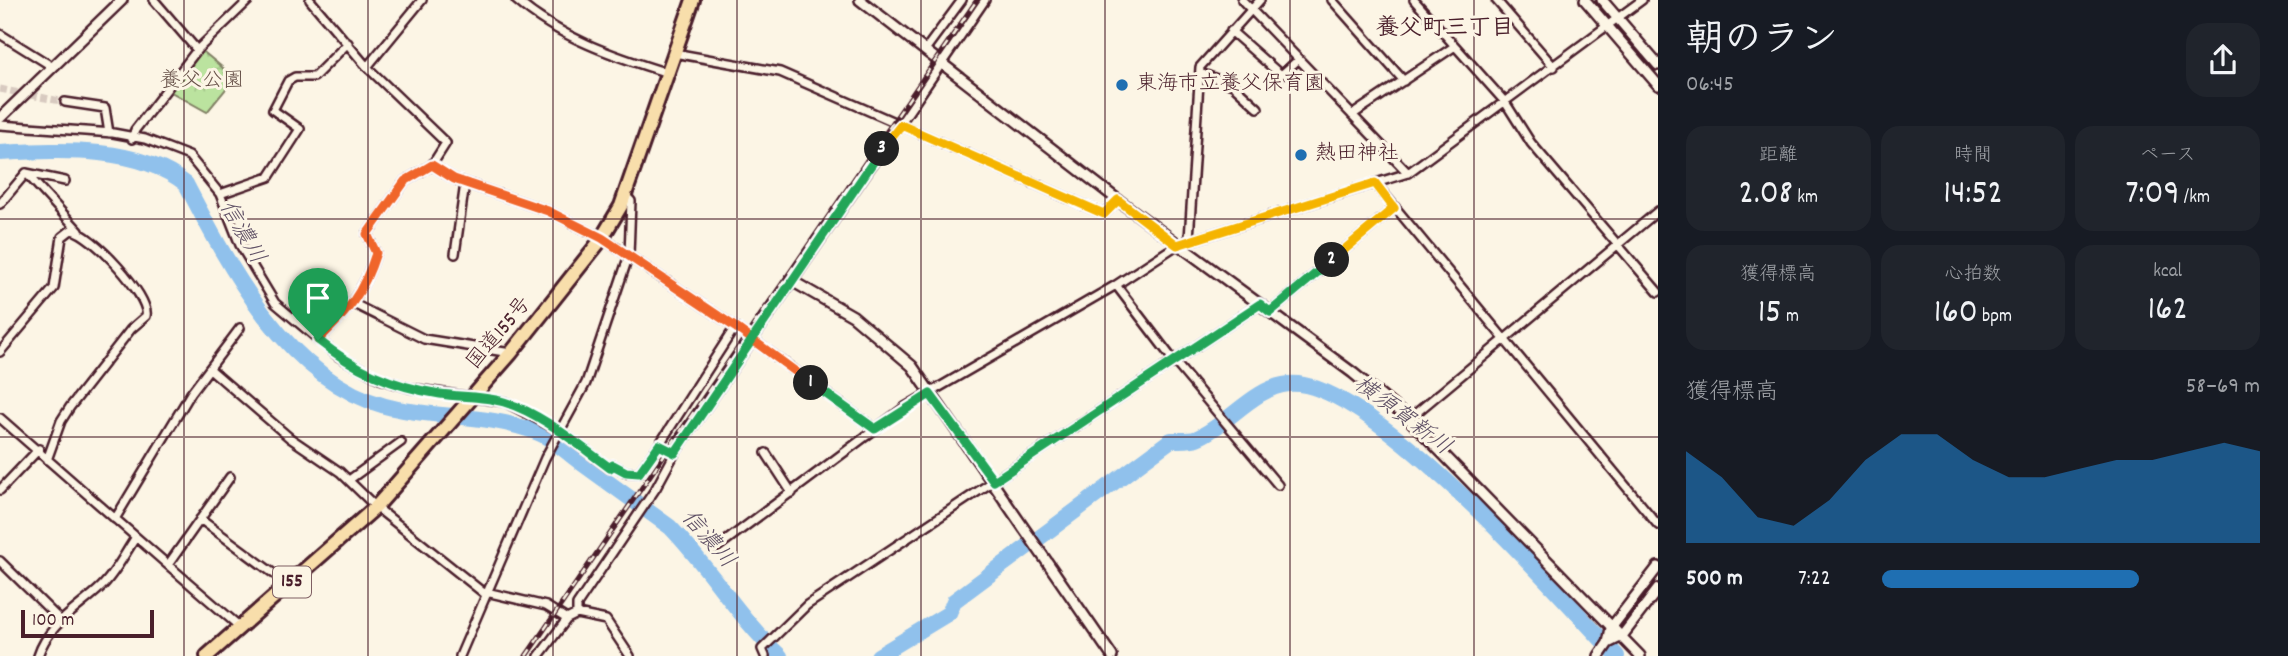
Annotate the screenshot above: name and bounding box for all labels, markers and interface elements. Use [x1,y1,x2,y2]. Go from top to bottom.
district label: 養父町三丁目 [1376,13,1514,46]
text: 朝のラン [1686,15,1838,70]
button: share [2186,23,2260,97]
park label: 養父公園 [160,67,244,97]
text: 06:45 [1686,69,1734,102]
place label: 東海市立養父保育園 [1136,70,1325,100]
marker: 東海市立養父保育園 [1114,77,1130,93]
pin: 3 [864,132,900,166]
text: 3 [877,135,886,162]
place label: 熱田神社 [1315,140,1399,170]
text: 距離 [1759,143,1797,170]
text: 時間 [1954,143,1992,170]
text: ペース [2140,143,2196,170]
marker: 熱田神社 [1293,147,1309,163]
text: 2.08 [1739,170,1793,220]
text: 14:52 [1943,170,2003,220]
text: 7:09 [2125,170,2180,220]
text: km [1793,185,1818,212]
text: /km [2180,185,2210,212]
water label: 信濃川 [209,195,273,271]
pin: 2 [1314,243,1350,278]
text: 2 [1327,246,1336,273]
text: kcal [2153,259,2182,286]
text: 獲得標高 [1740,262,1816,289]
text: 心拍数 [1944,262,2002,289]
pin [288,268,348,340]
icon: arrive [299,279,337,317]
text: 162 [2148,286,2188,336]
text: 15 [1758,289,1782,339]
text: 160 [1934,289,1978,339]
street label: 国道155号 [461,291,539,377]
text: m [1782,304,1799,331]
text: bpm [1978,304,2012,331]
pin: 1 [794,366,828,400]
text: 1 [808,369,813,396]
water label: 横須賀新川 [1346,369,1458,465]
text: 58–69 m [2186,371,2260,404]
text: 獲得標高 [1686,377,1778,410]
water label: 信濃川 [672,503,742,577]
text: 500 m [1686,563,1743,596]
text: 7:22 [1798,563,1831,596]
road number: 155 [273,566,311,597]
scale bar [21,607,154,639]
text: 100 m [32,608,74,635]

